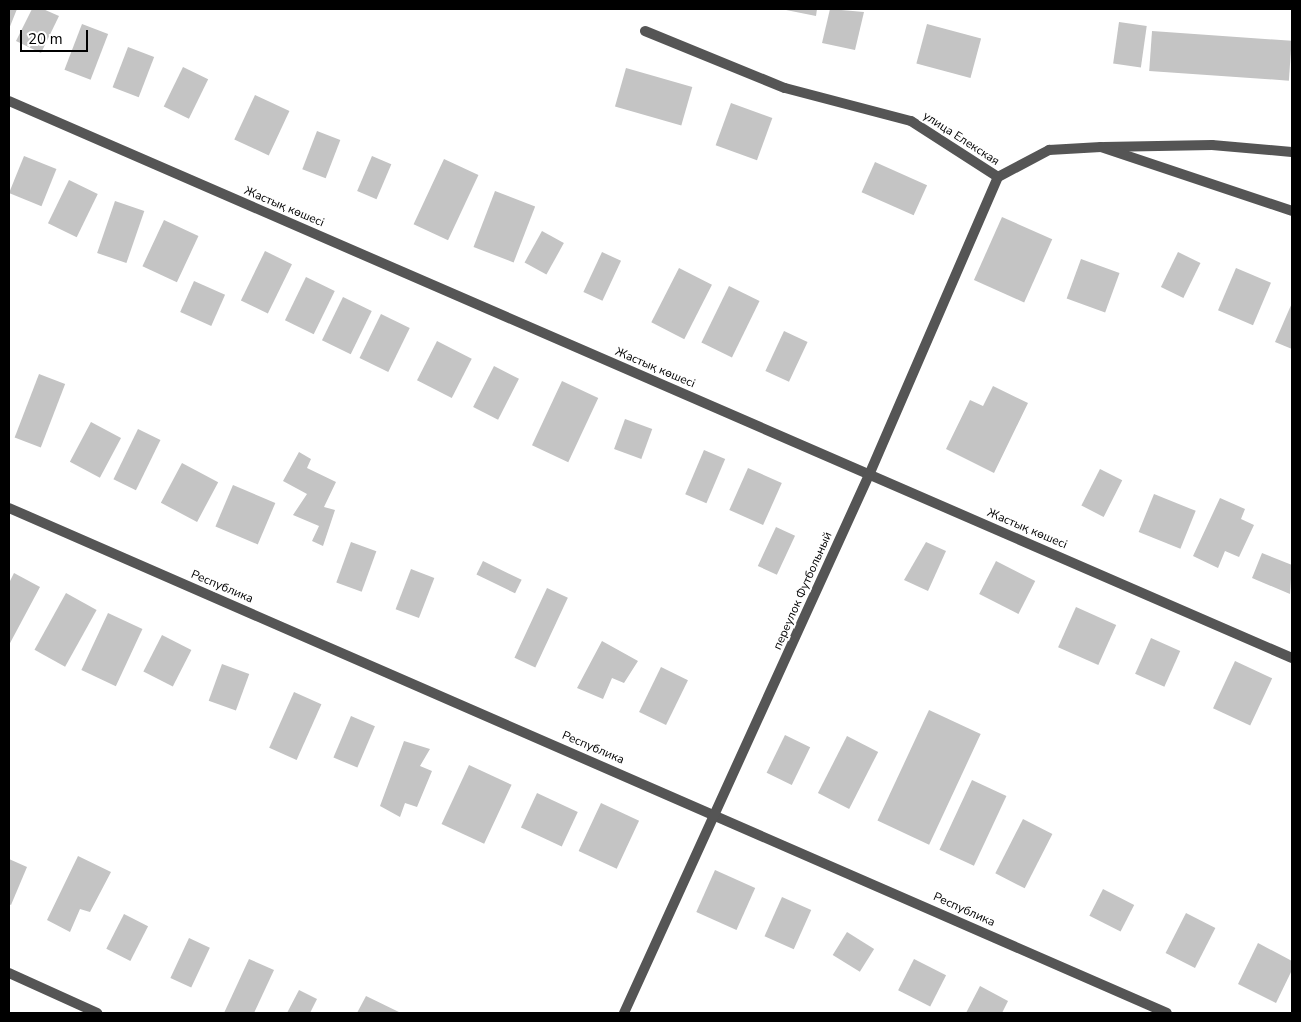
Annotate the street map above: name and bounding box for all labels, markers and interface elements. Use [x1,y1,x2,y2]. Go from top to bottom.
scale bar [22,20,90,52]
text: 20 m [28,29,63,49]
street label: улица Елекская [920,109,1002,169]
street label: Жастық көшесі [242,184,326,230]
street label: Жастық көшесі [613,345,697,391]
street label: Жастық көшесі [985,506,1069,552]
street label: переулок Футбольный [771,530,835,652]
street label: Республика [189,567,255,607]
street label: Республика [560,728,626,768]
street label: Республика [931,890,997,930]

